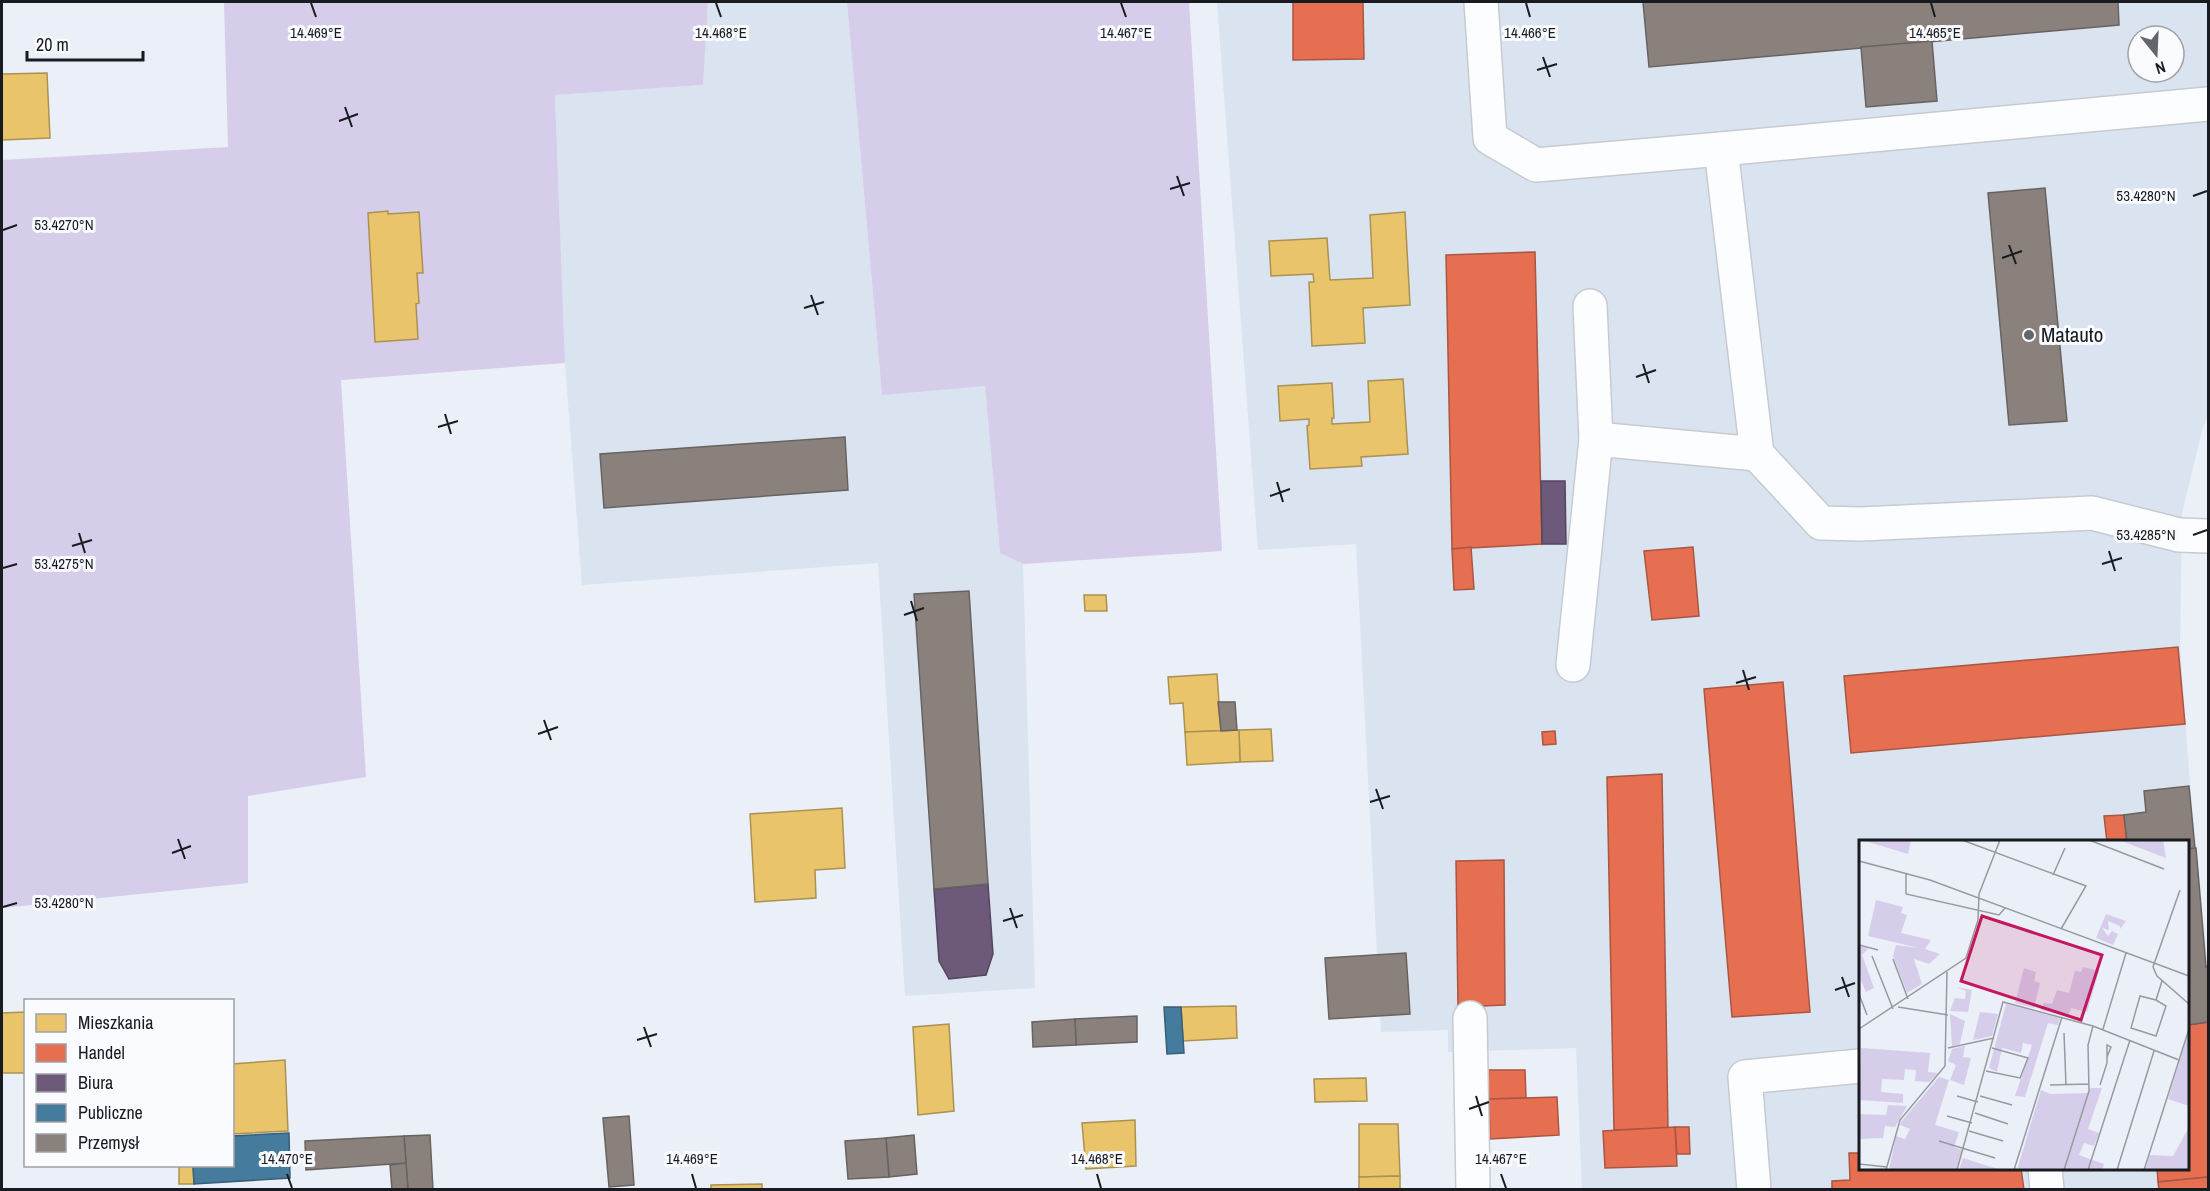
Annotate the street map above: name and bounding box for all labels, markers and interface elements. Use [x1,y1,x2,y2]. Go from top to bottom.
text: 14.469°E [290,22,342,43]
text: 14.468°E [695,22,747,43]
text: 14.467°E [1100,22,1152,43]
text: 14.466°E [1504,22,1556,43]
text: 14.465°E [1909,22,1961,43]
scale bar [27,24,142,62]
north arrow [2126,24,2186,84]
text: 20 m [36,32,69,57]
text: N [2153,56,2169,80]
text: 53.4280°N [2116,185,2176,206]
text: 53.4270°N [34,214,94,235]
place label: Matauto [2041,320,2103,349]
marker: Matauto [2022,328,2036,342]
text: 53.4285°N [2116,524,2176,545]
text: 53.4275°N [34,553,94,574]
inset map [1859,840,2189,1170]
text: 53.4280°N [34,892,94,913]
legend [24,999,234,1167]
text: Mieszkania [78,1010,153,1035]
text: Handel [78,1040,125,1065]
text: Biura [78,1070,113,1095]
text: Publiczne [78,1100,143,1125]
text: Przemysł [78,1130,139,1155]
text: 14.470°E [261,1148,313,1169]
text: 14.469°E [666,1148,718,1169]
text: 14.468°E [1071,1148,1123,1169]
text: 14.467°E [1475,1148,1527,1169]

